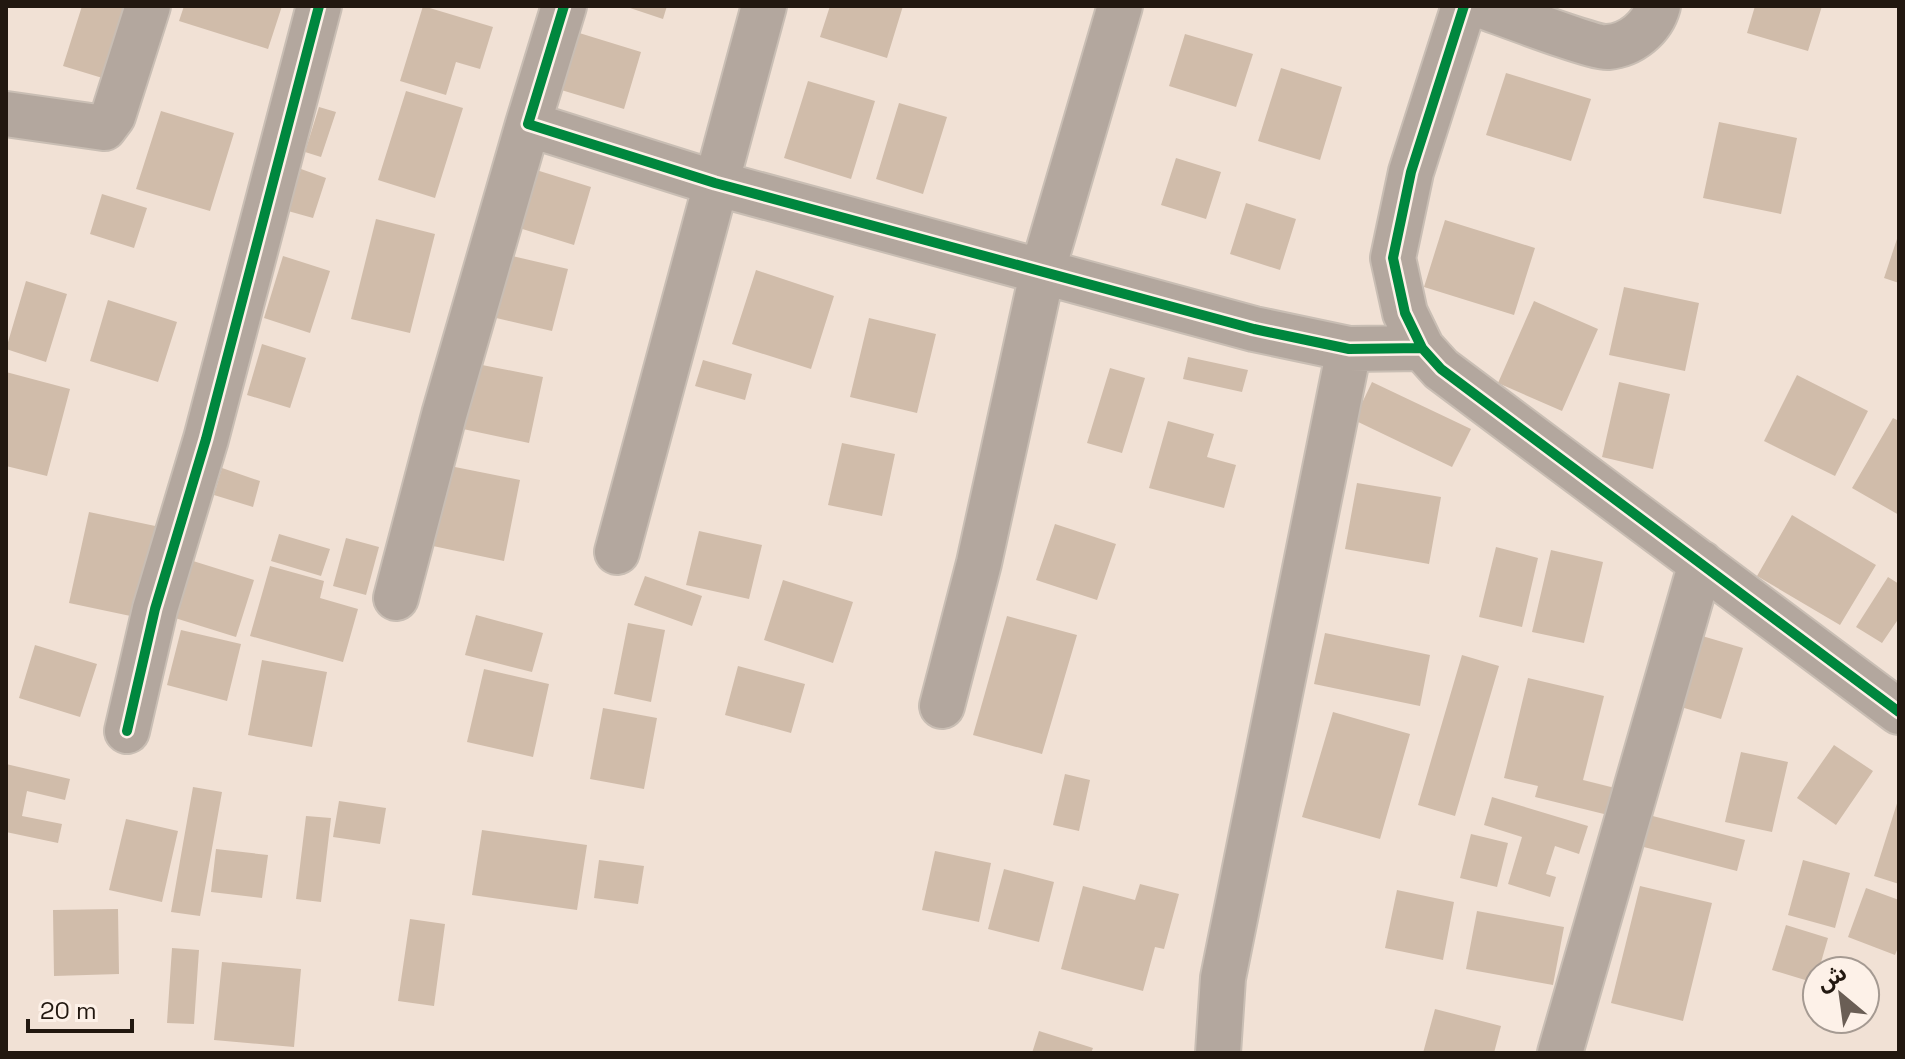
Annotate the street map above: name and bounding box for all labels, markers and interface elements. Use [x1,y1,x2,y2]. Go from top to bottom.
north arrow [1801,955,1881,1035]
text: ش [1811,958,1851,997]
scale bar [28,983,132,1033]
text: 20 m [40,995,97,1026]

